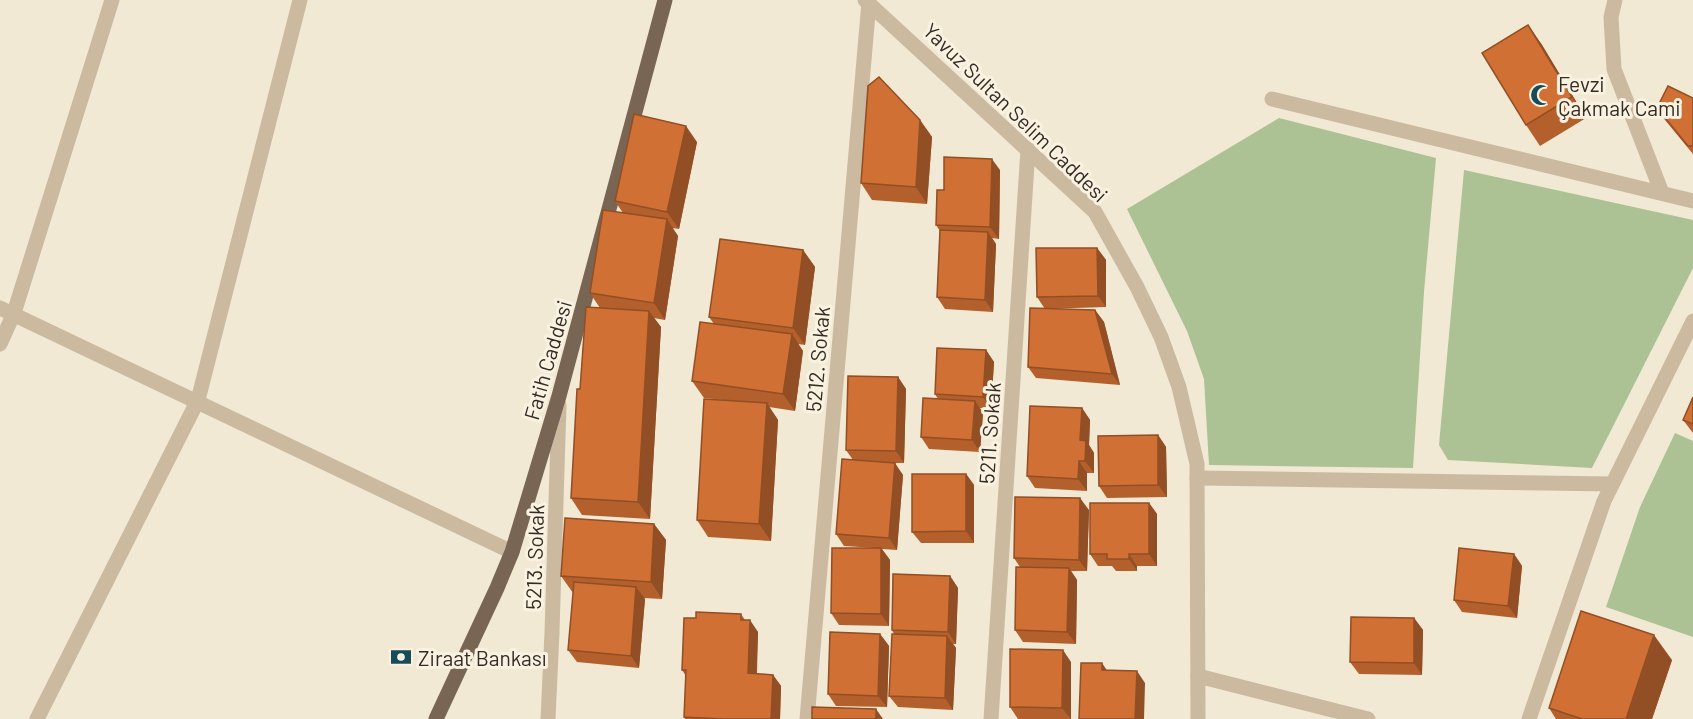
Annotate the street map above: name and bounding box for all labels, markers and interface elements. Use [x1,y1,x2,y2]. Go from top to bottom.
street label: Yavuz Sultan Selim Caddesi [919,17,1113,207]
place label: Fevzi Çakmak Cami [1558,71,1681,120]
mosque icon: Fevzi Çakmak Cami [1529,83,1553,107]
street label: Fatih Caddesi [518,297,576,423]
street label: 5212. Sokak [800,305,834,413]
street label: 5211. Sokak [973,381,1005,485]
street label: 5213. Sokak [520,504,548,610]
bank icon: Ziraat Bankası [389,645,413,669]
place label: Ziraat Bankası [418,645,546,670]

